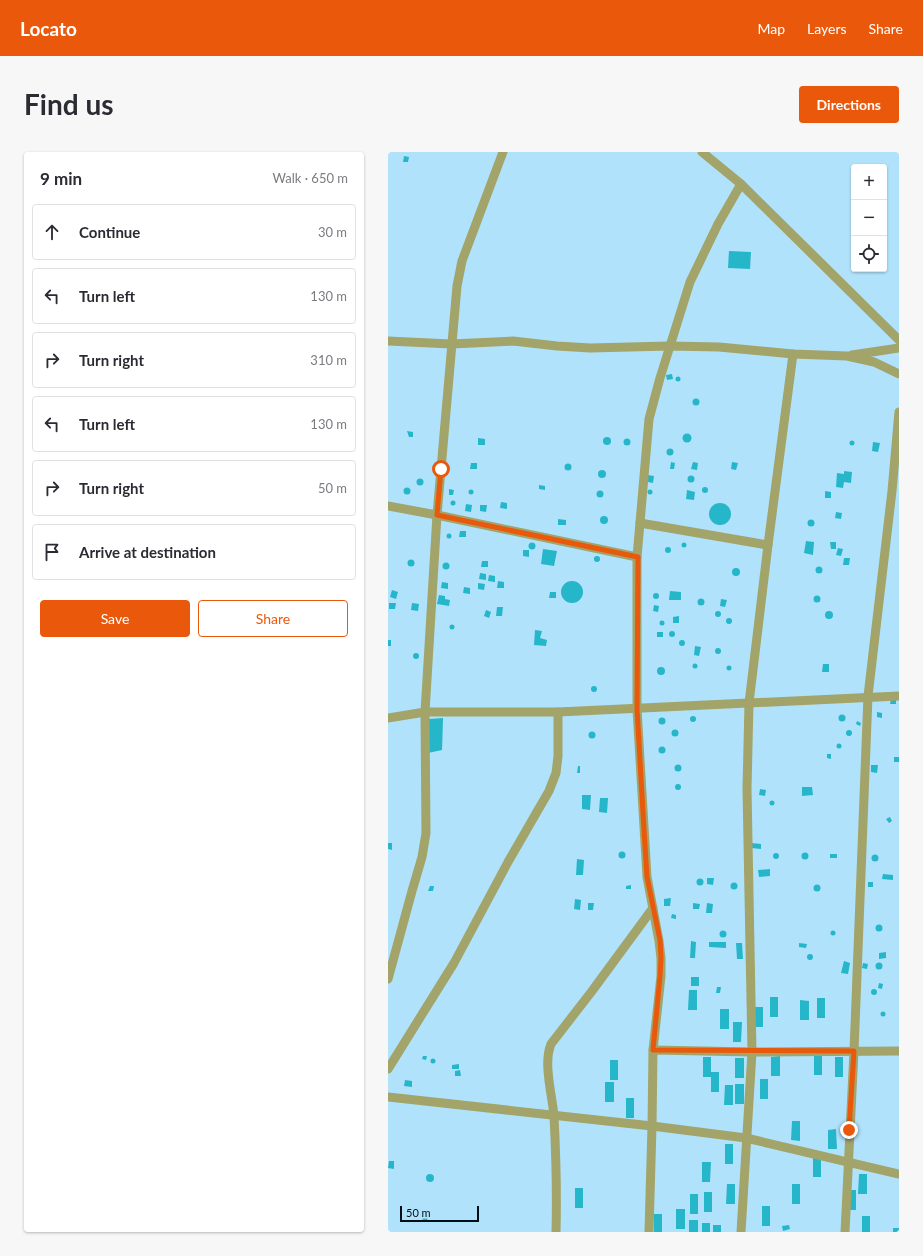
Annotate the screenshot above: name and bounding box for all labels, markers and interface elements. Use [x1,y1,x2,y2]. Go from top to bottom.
text: Locato [20,17,77,40]
text: Map [757,20,785,37]
text: Layers [807,20,847,37]
text: Share [869,20,903,37]
button: Directions [799,86,899,123]
text: Find us [24,87,114,121]
map controls [851,164,887,272]
button: + [851,164,887,200]
text: 9 min [40,168,82,189]
text: Walk · 650 m [272,170,348,186]
button: − [851,200,887,236]
icon: ahead [41,221,63,243]
text: Continue [79,223,140,241]
text: 30 m [318,224,347,240]
button: locate [851,236,887,272]
icon: left [41,285,63,307]
text: Turn left [79,287,135,305]
text: 130 m [310,288,347,304]
icon: right [41,349,63,371]
text: Turn right [79,351,144,369]
text: 310 m [310,352,347,368]
icon: left [41,413,63,435]
text: Turn left [79,415,135,433]
text: 130 m [310,416,347,432]
route start [432,460,450,478]
icon: right [41,477,63,499]
text: Turn right [79,479,144,497]
text: 50 m [318,480,347,496]
icon: arrive [41,541,63,563]
text: Arrive at destination [79,543,216,561]
button: Save [40,600,190,637]
button: Share [198,600,348,637]
route end [840,1121,858,1139]
scale bar [400,1204,479,1223]
text: 50 m [406,1206,431,1219]

